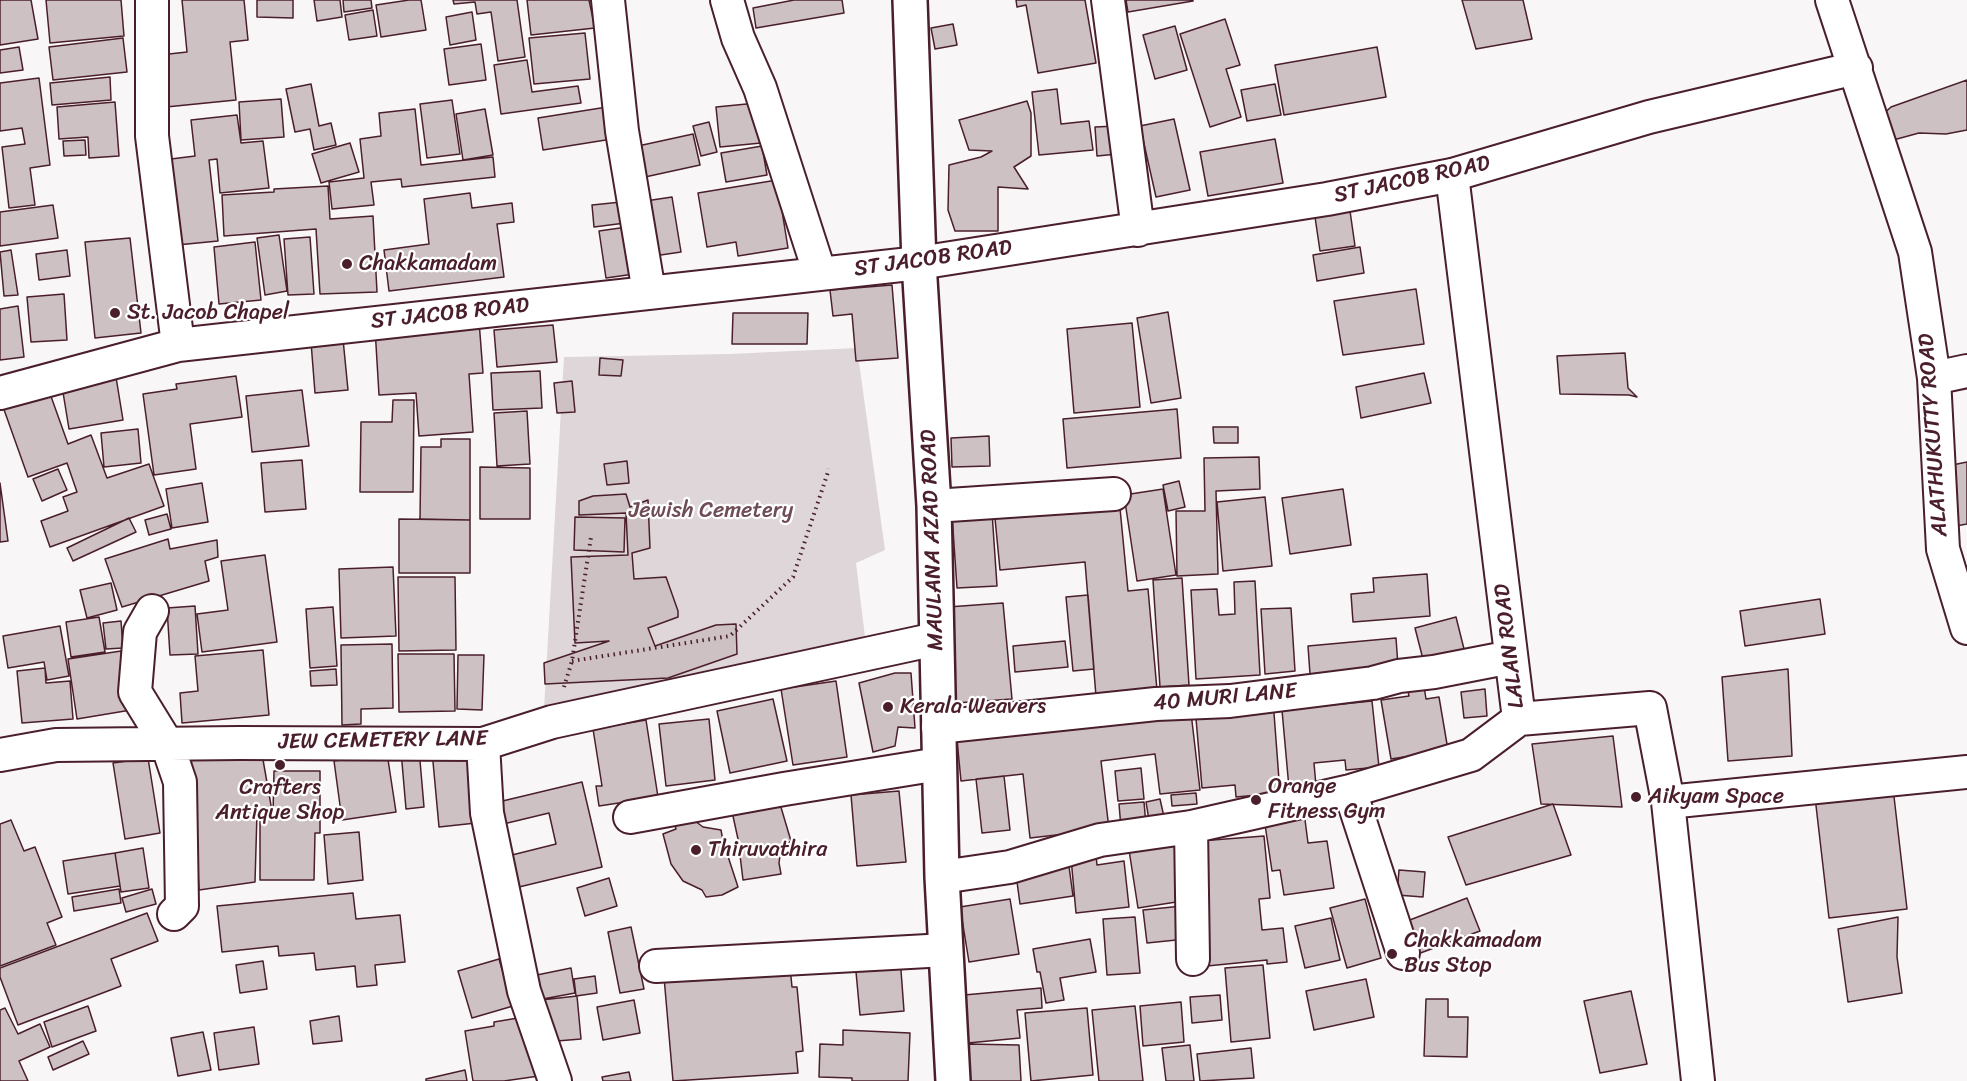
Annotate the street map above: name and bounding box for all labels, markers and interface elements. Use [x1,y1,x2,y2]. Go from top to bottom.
street label: ST JACOB ROAD [1332,151,1492,209]
street label: ST JACOB ROAD [853,235,1013,283]
place label: Chakkamadam [359,251,497,277]
marker: Chakkamadam [340,257,354,271]
street label: ST JACOB ROAD [370,293,530,335]
place label: St. Jacob Chapel [127,300,289,326]
marker: St. Jacob Chapel [108,306,122,320]
street label: ALATHUKUTTY ROAD [1914,333,1954,537]
street label: MAULANA AZAD ROAD [916,429,950,651]
park label: Jewish Cemetery [629,498,793,524]
street label: LALAN ROAD [1489,582,1531,710]
street label: 40 MURI LANE [1152,679,1298,717]
place label: Kerala Weavers [900,694,1046,720]
marker: Kerala Weavers [881,700,895,714]
street label: JEW CEMETERY LANE [278,726,488,756]
marker: Crafters Antique Shop [273,758,287,772]
place label: Orange Fitness Gym [1268,774,1386,825]
place label: Crafters Antique Shop [216,775,344,826]
place label: Aikyam Space [1648,784,1784,810]
marker: Aikyam Space [1629,790,1643,804]
marker: Orange Fitness Gym [1249,793,1263,807]
place label: Thiruvathira [708,837,827,863]
marker: Thiruvathira [689,843,703,857]
place label: Chakkamadam Bus Stop [1404,928,1542,980]
marker: Chakkamadam Bus Stop [1385,947,1399,961]

